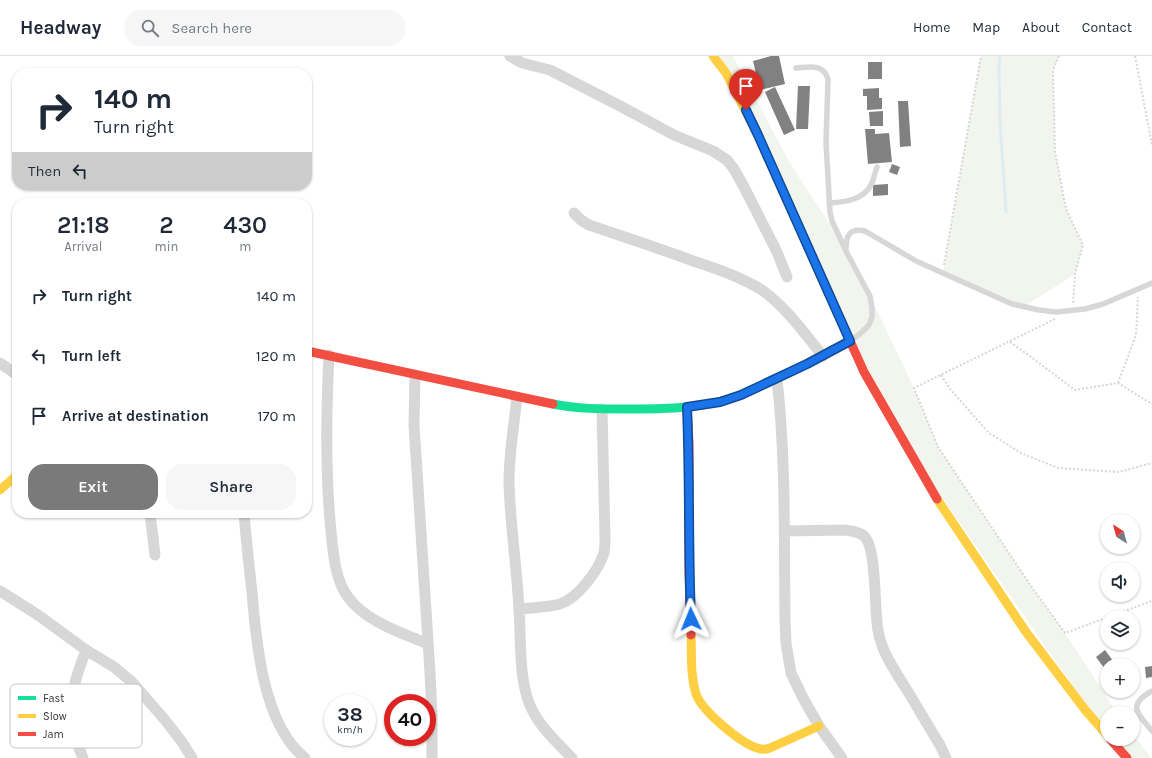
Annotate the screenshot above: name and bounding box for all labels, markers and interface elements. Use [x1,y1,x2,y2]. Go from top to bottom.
search box [125,10,405,46]
text: Headway [20,17,101,39]
icon: search [139,17,161,39]
text: Search here [171,19,252,37]
text: Home [913,19,950,36]
text: Map [972,19,1000,36]
text: About [1022,19,1060,36]
text: Contact [1082,19,1132,36]
pin [729,69,763,110]
icon: arrive [735,75,757,97]
text: 140 m [94,82,172,115]
icon: right [28,84,80,136]
text: Turn right [94,116,174,138]
icon: left [69,160,91,182]
text: Then [28,162,61,180]
text: 21:18 [57,211,110,239]
text: 2 [159,211,174,239]
text: 430 [223,211,267,239]
text: Arrival [64,239,102,254]
text: min [155,239,178,254]
text: m [239,239,251,254]
icon: right [28,285,50,307]
text: Turn right [62,287,132,305]
text: 140 m [256,287,296,305]
icon: left [28,345,50,367]
text: Turn left [62,347,121,365]
text: 120 m [256,347,296,365]
icon: arrive [28,405,50,427]
text: Arrive at destination [62,407,209,425]
text: 170 m [258,407,296,425]
button: Exit [28,464,158,510]
button: Share [166,464,296,510]
north arrow [1100,514,1140,554]
map controls [1100,514,1140,746]
button: sound [1100,562,1140,602]
position arrow [670,598,712,640]
button: layers [1100,610,1140,650]
button: + [1100,658,1140,698]
legend [10,684,142,748]
text: Fast [43,692,64,705]
speed limit sign: 40 [384,694,436,746]
text: 38 [337,703,363,726]
button: − [1100,706,1140,746]
text: Slow [43,710,67,723]
text: km/h [337,724,363,736]
text: Jam [43,728,64,741]

